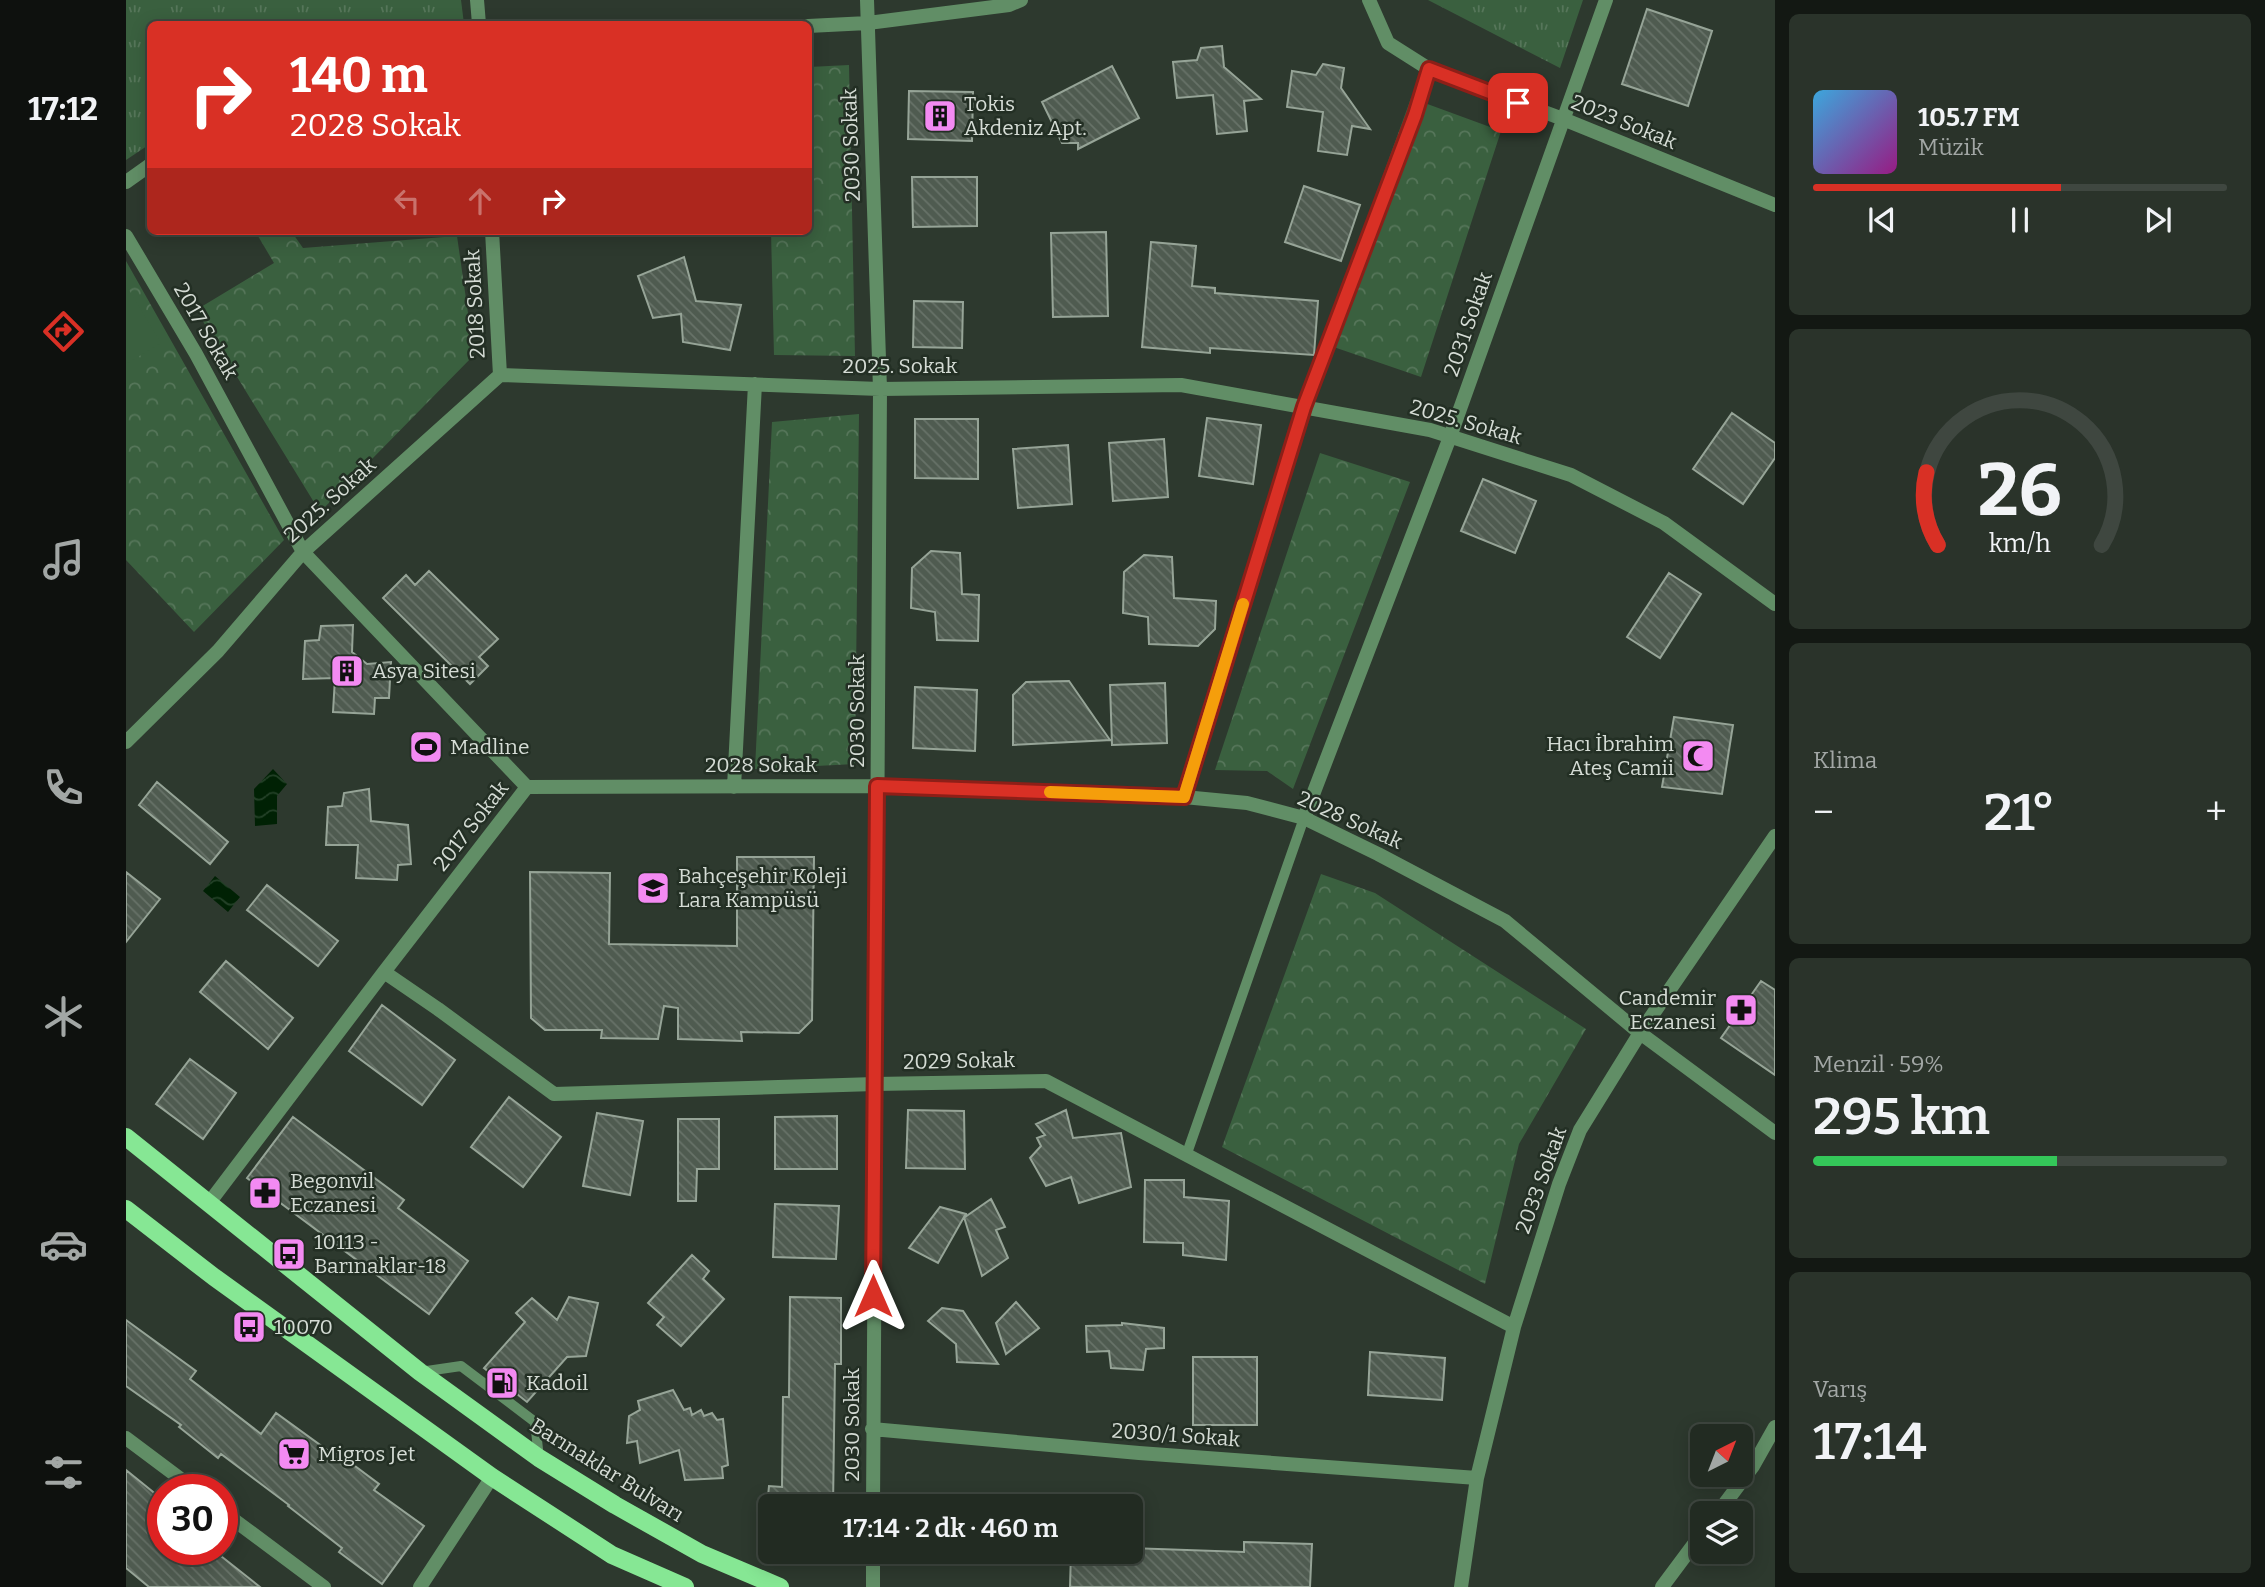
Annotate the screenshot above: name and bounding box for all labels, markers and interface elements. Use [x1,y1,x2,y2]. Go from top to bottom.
text: 140 m [290,46,428,105]
icon: right [175,49,266,140]
pin [1488,73,1548,133]
icon: arrive [1499,84,1537,122]
street label: 2030 Sokak [836,88,866,202]
street label: 2023 Sokak [1567,89,1681,155]
text: 17:12 [28,90,98,128]
place label: Tokis Akdeniz Apt. [964,91,1087,141]
building icon: Tokis Akdeniz Apt. [921,97,959,135]
text: 105.7 FM [1918,102,2020,133]
text: 2028 Sokak [290,106,461,144]
text: Müzik [1918,133,1983,161]
icon: left [388,182,426,220]
icon: ahead [461,182,499,220]
icon: right [534,182,572,220]
icon: previous [1863,201,1901,239]
icon: pause [2001,201,2039,239]
icon: next [2139,201,2177,239]
street label: 2018 Sokak [459,249,491,359]
street label: 2031 Sokak [1438,268,1498,380]
street label: 2017 Sokak [168,278,244,384]
icon: directions [39,307,88,356]
street label: 2025. Sokak [843,353,958,379]
street label: 2025. Sokak [1407,394,1525,450]
text: 26 [1978,447,2062,534]
street label: 2025. Sokak [279,452,381,548]
text: km/h [1989,529,2051,559]
icon: music [39,535,88,584]
building icon: Asya Sitesi [328,652,366,690]
street label: 2030 Sokak [844,654,870,768]
place label: Asya Sitesi [372,658,476,684]
sports icon: Madline [407,728,445,766]
place label: Hacı İbrahim Ateş Camii [1546,731,1674,781]
place label: Madline [450,734,529,760]
mosque icon: Hacı İbrahim Ateş Camii [1679,737,1717,775]
text: Klima [1813,746,1877,774]
street label: 2028 Sokak [705,752,817,778]
icon: phone [39,763,88,812]
street label: 2017 Sokak [428,776,514,876]
text: 21° [1984,781,2055,844]
street label: 2028 Sokak [1293,785,1407,855]
text: − [1813,789,1834,835]
text: + [2205,789,2227,835]
place label: Bahçeşehir Koleji Lara Kampüsü [678,863,847,913]
school or university icon: Bahçeşehir Koleji Lara Kampüsü [634,869,672,907]
place label: Candemir Eczanesi [1619,985,1716,1035]
pharmacy icon: Candemir Eczanesi [1722,991,1760,1029]
icon: climate [39,992,88,1041]
street label: 2029 Sokak [903,1047,1015,1075]
text: Menzil · 59% [1813,1050,1944,1078]
text: 295 km [1813,1085,1990,1148]
street label: 2033 Sokak [1510,1123,1572,1237]
place label: Begonvil Eczanesi [290,1168,376,1218]
pharmacy icon: Begonvil Eczanesi [246,1174,284,1212]
icon: car [39,1220,88,1269]
place label: 10113 - Barınaklar-18 [314,1229,447,1279]
bus stop icon: 10113 - Barınaklar-18 [270,1235,308,1273]
position arrow [836,1259,910,1333]
bus stop icon: 10070 [230,1308,268,1346]
place label: 10070 [274,1314,333,1340]
fuel station icon: Kadoil [483,1364,521,1402]
street label: 2030 Sokak [839,1368,865,1482]
place label: Kadoil [526,1370,588,1396]
text: Varış [1813,1375,1868,1403]
text: 17:14 [1813,1410,1927,1473]
street label: Barınaklar Bulvarı [525,1412,689,1528]
street label: 2030/1 Sokak [1111,1418,1241,1452]
north arrow [1690,1424,1754,1488]
map controls [1690,1424,1753,1564]
supermarket icon: Migros Jet [275,1435,313,1473]
place label: Migros Jet [318,1441,416,1467]
icon: filters [39,1448,88,1497]
speed limit sign: 30 [147,1474,238,1565]
button: layers [1690,1501,1753,1564]
text: 17:14 · 2 dk · 460 m [843,1513,1058,1544]

